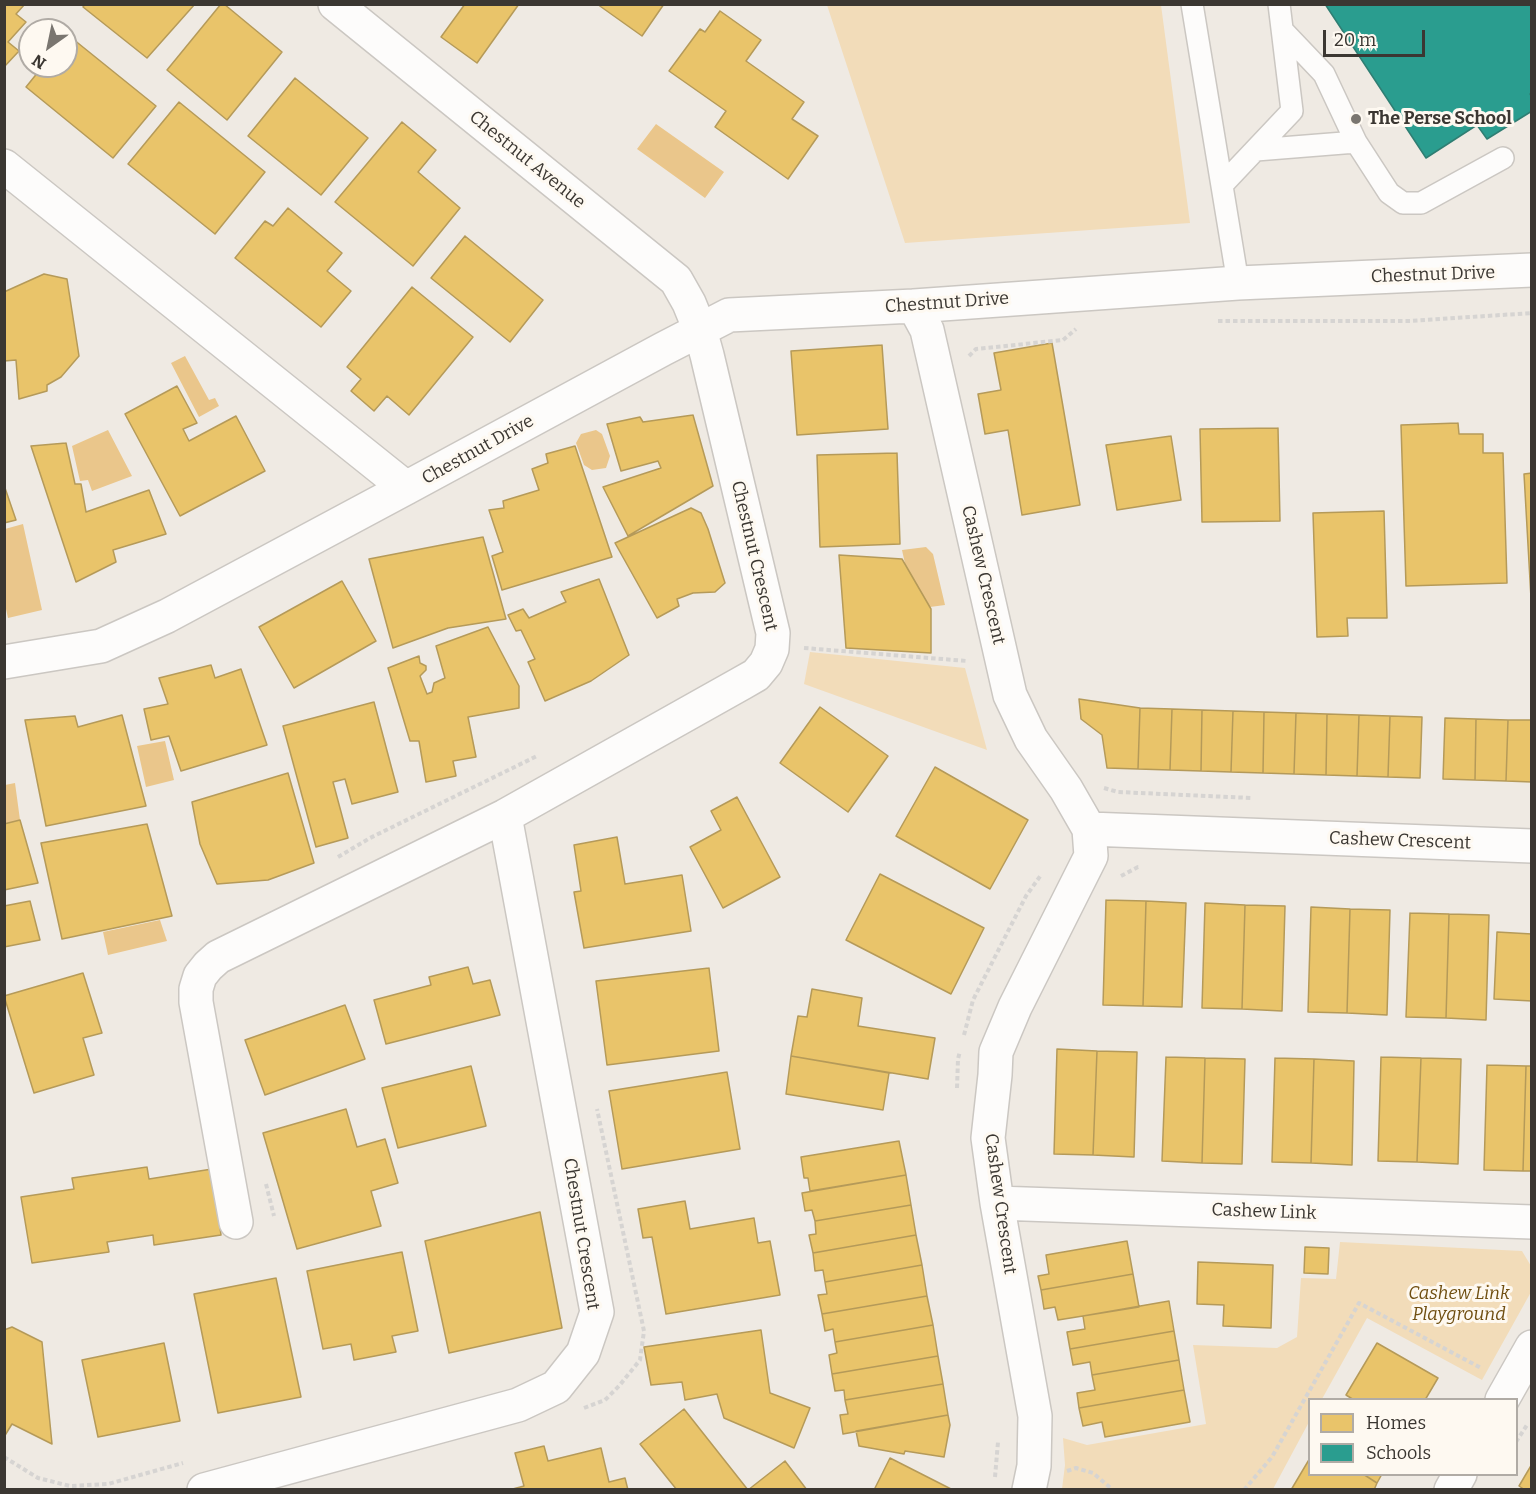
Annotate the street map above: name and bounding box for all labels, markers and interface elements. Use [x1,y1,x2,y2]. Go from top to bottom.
north arrow [18,18,78,78]
scale bar [1326,18,1428,56]
text: 20 m [1334,29,1376,51]
text: N [29,51,49,73]
street label: Chestnut Avenue [465,107,589,213]
place label: The Perse School [1368,108,1512,130]
marker: The Perse School [1349,112,1363,126]
street label: Chestnut Drive [1371,262,1495,288]
street label: Chestnut Drive [884,288,1010,318]
street label: Chestnut Drive [418,410,538,490]
street label: Chestnut Crescent [726,479,782,633]
street label: Cashew Crescent [956,503,1010,647]
street label: Cashew Crescent [1329,828,1471,854]
street label: Cashew Crescent [979,1132,1021,1276]
street label: Chestnut Crescent [558,1156,604,1312]
street label: Cashew Link [1211,1199,1317,1225]
park label: Cashew Link Playground [1408,1283,1510,1326]
legend [1308,1398,1518,1476]
text: Homes [1366,1412,1426,1434]
text: Schools [1366,1442,1431,1464]

